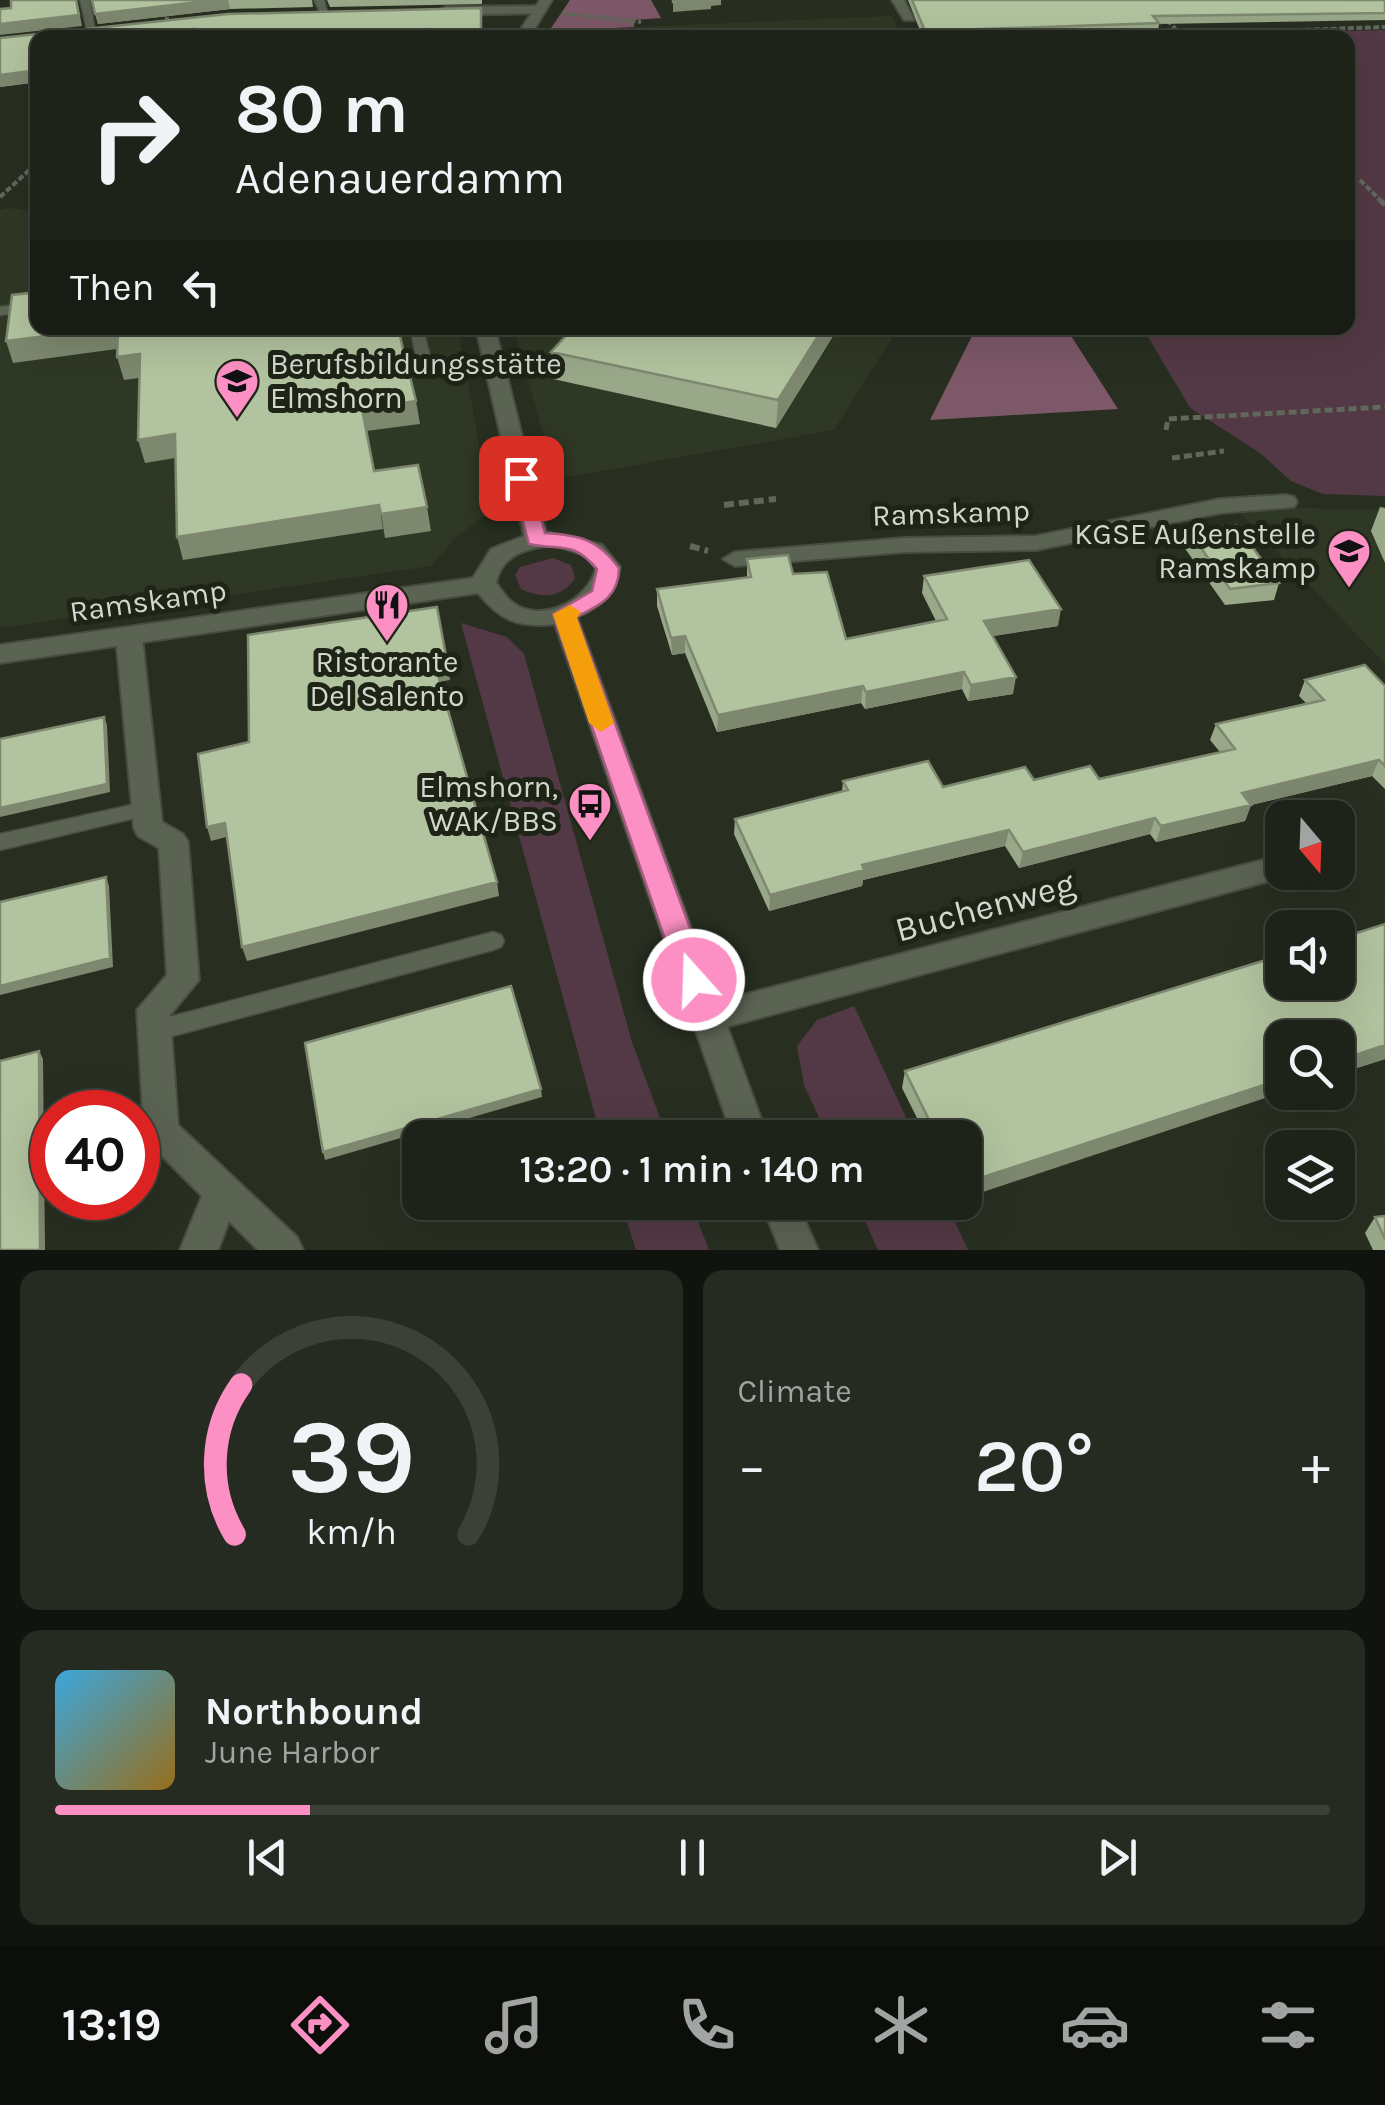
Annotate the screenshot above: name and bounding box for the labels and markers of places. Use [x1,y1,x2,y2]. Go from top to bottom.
place label: Berufsbildungsstätte Elmshorn [270,346,562,416]
school or university icon: Berufsbildungsstätte Elmshorn [214,358,260,419]
pin [479,436,564,521]
place label: KGSE Außenstelle Ramskamp [1074,516,1316,586]
school or university icon: KGSE Außenstelle Ramskamp [1326,528,1372,589]
restaurant icon: Ristorante Del Salento [364,582,410,643]
place label: Ristorante Del Salento [310,644,464,714]
place label: Elmshorn, WAK/BBS [419,769,558,839]
bus stop icon: Elmshorn, WAK/BBS [567,781,613,842]

